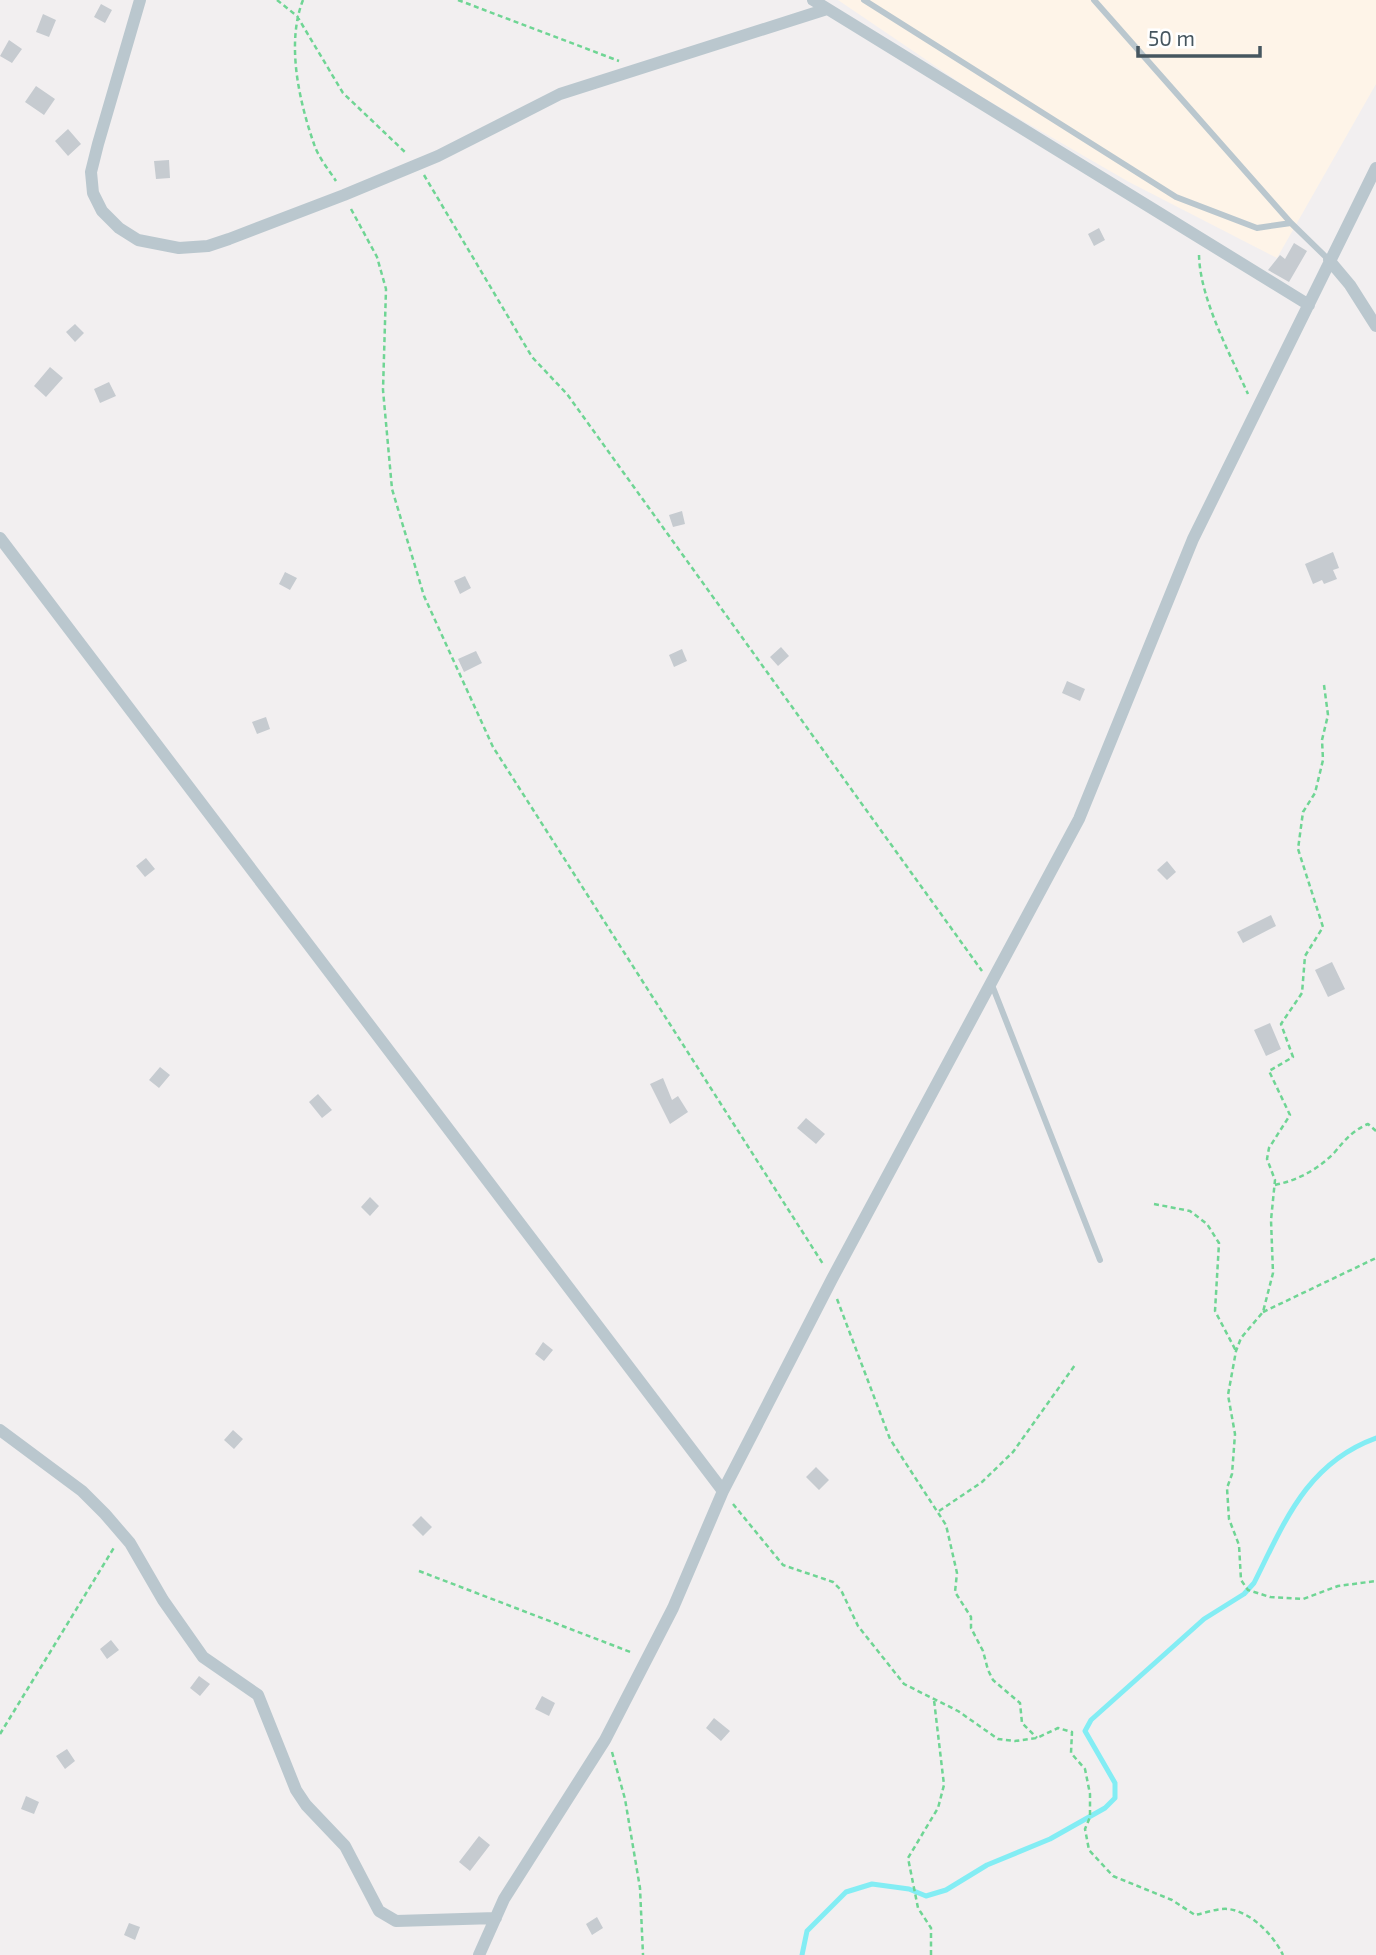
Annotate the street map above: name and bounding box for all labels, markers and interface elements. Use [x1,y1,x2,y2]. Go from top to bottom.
scale bar [1138,14,1260,58]
text: 50 m [1148,25,1195,50]

